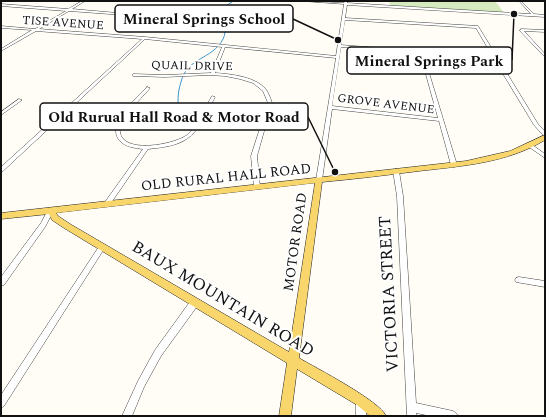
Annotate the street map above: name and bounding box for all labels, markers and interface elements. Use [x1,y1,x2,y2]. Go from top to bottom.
callout: Mineral Springs School [115,5,293,32]
text: Mineral Springs School [123,8,285,31]
street label: TISE AVENUE [22,11,104,35]
callout: Mineral Springs Park [347,47,512,74]
text: Mineral Springs Park [355,50,503,73]
street label: QUAIL DRIVE [151,56,233,76]
street label: GROVE AVENUE [336,89,436,119]
callout: Old Rurual Hall Road & Motor Road [40,103,308,130]
text: Old Rurual Hall Road & Motor Road [48,106,300,129]
street label: OLD RURAL HALL ROAD [140,158,312,196]
street label: MOTOR ROAD [278,191,312,293]
street label: VICTORIA STREET [372,215,406,373]
street label: BAUX MOUNTAIN ROAD [127,234,319,364]

